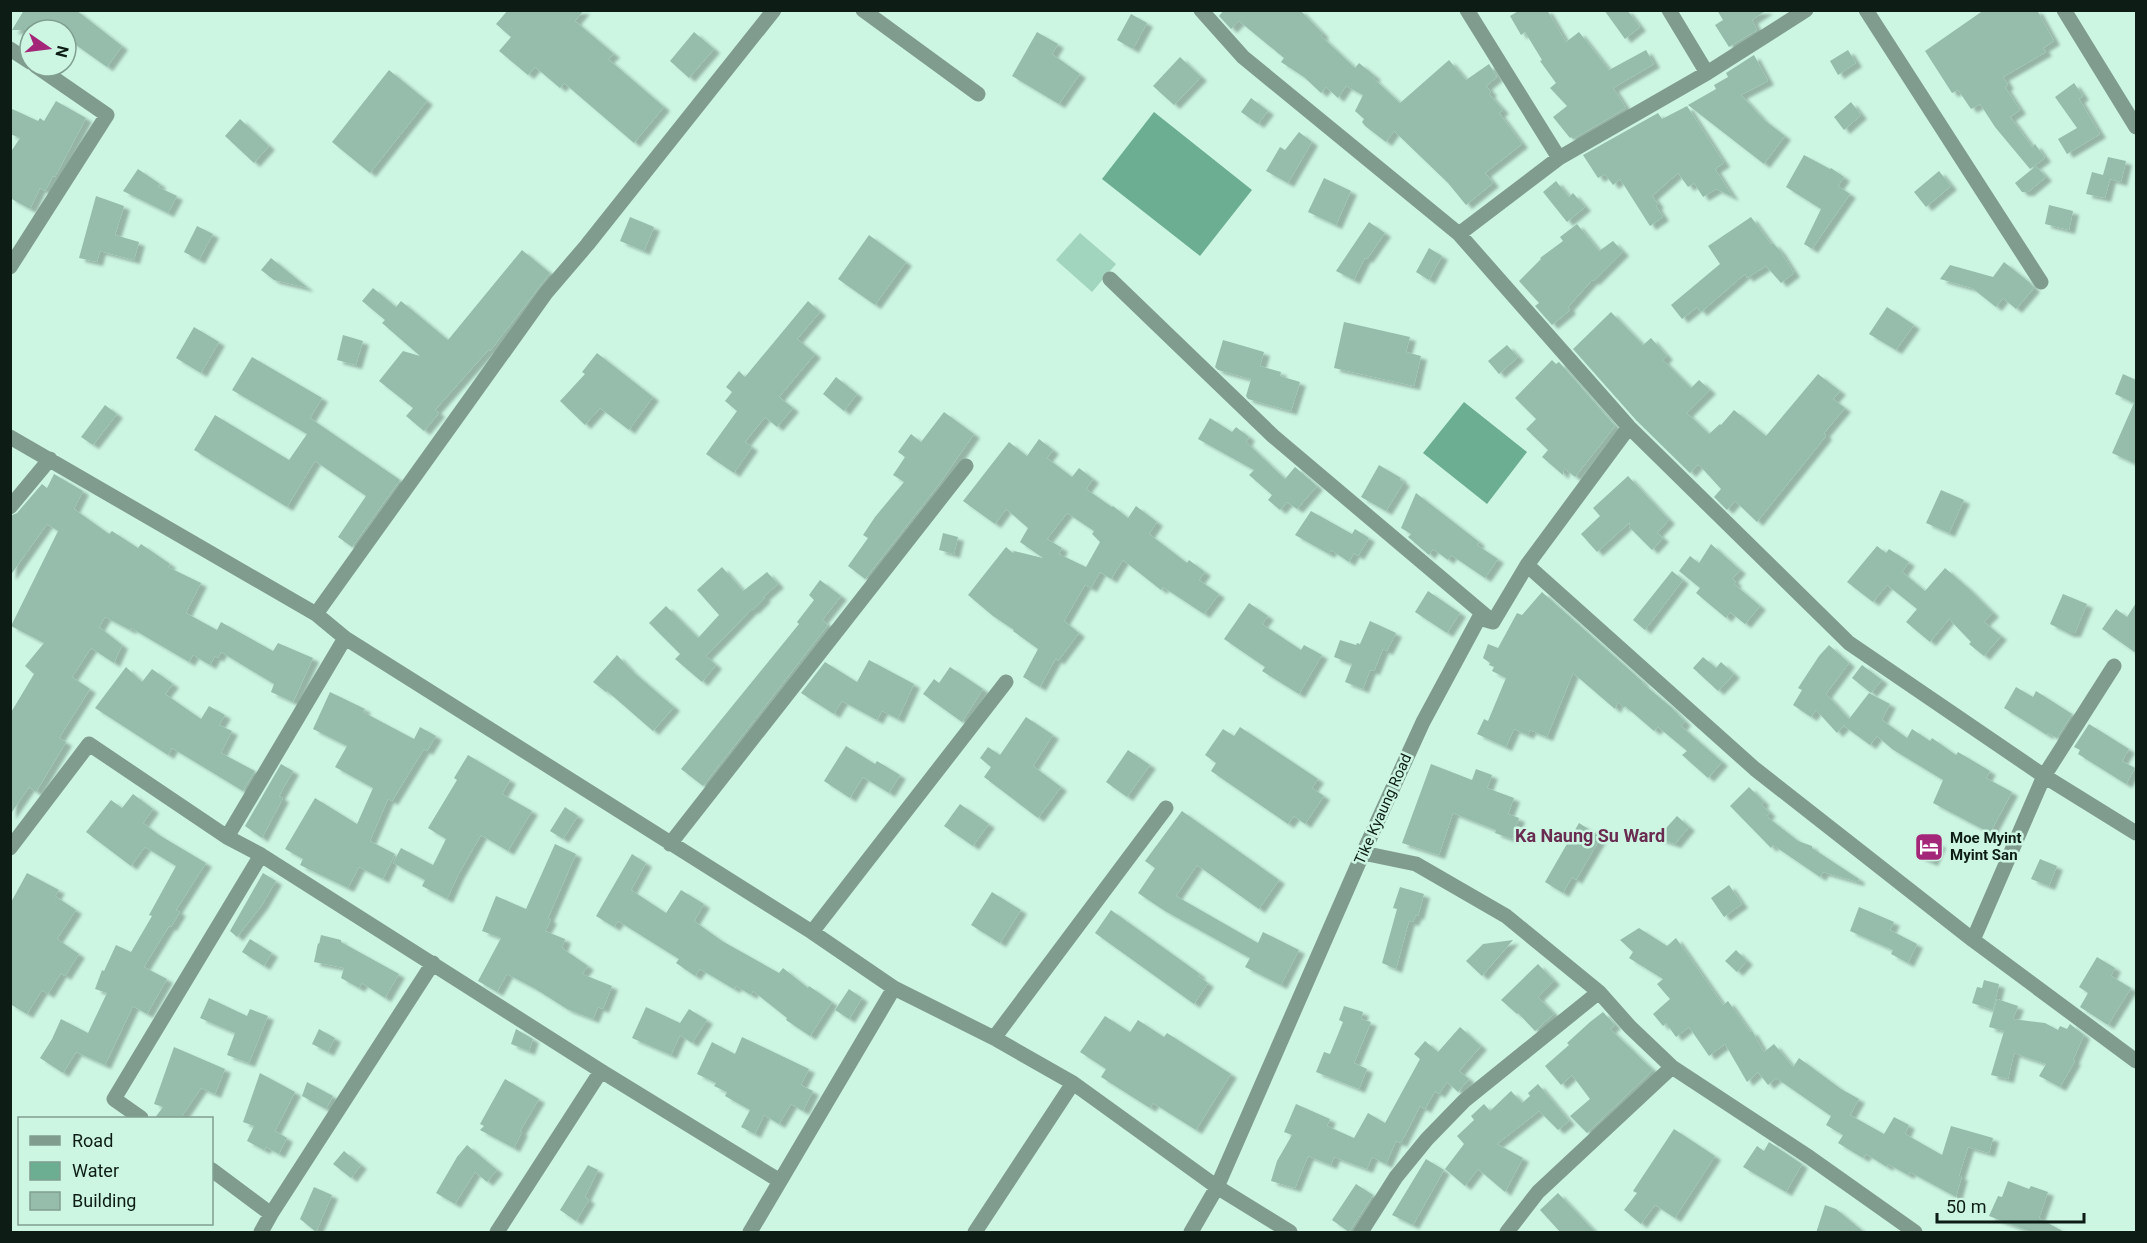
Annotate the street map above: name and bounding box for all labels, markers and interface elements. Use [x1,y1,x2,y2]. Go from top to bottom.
north arrow [18,18,78,78]
text: N [51,44,73,59]
street label: Tike Kyaung Road [1351,751,1415,867]
district label: Ka Naung Su Ward [1515,825,1665,846]
place label: Moe Myint Myint San [1950,829,2022,864]
hotel icon: Moe Myint Myint San [1913,831,1945,863]
legend [18,1117,213,1225]
text: Road [72,1130,113,1151]
text: Water [72,1160,119,1181]
scale bar [1937,1186,2084,1224]
text: Building [72,1190,136,1211]
text: 50 m [1946,1196,1986,1217]

